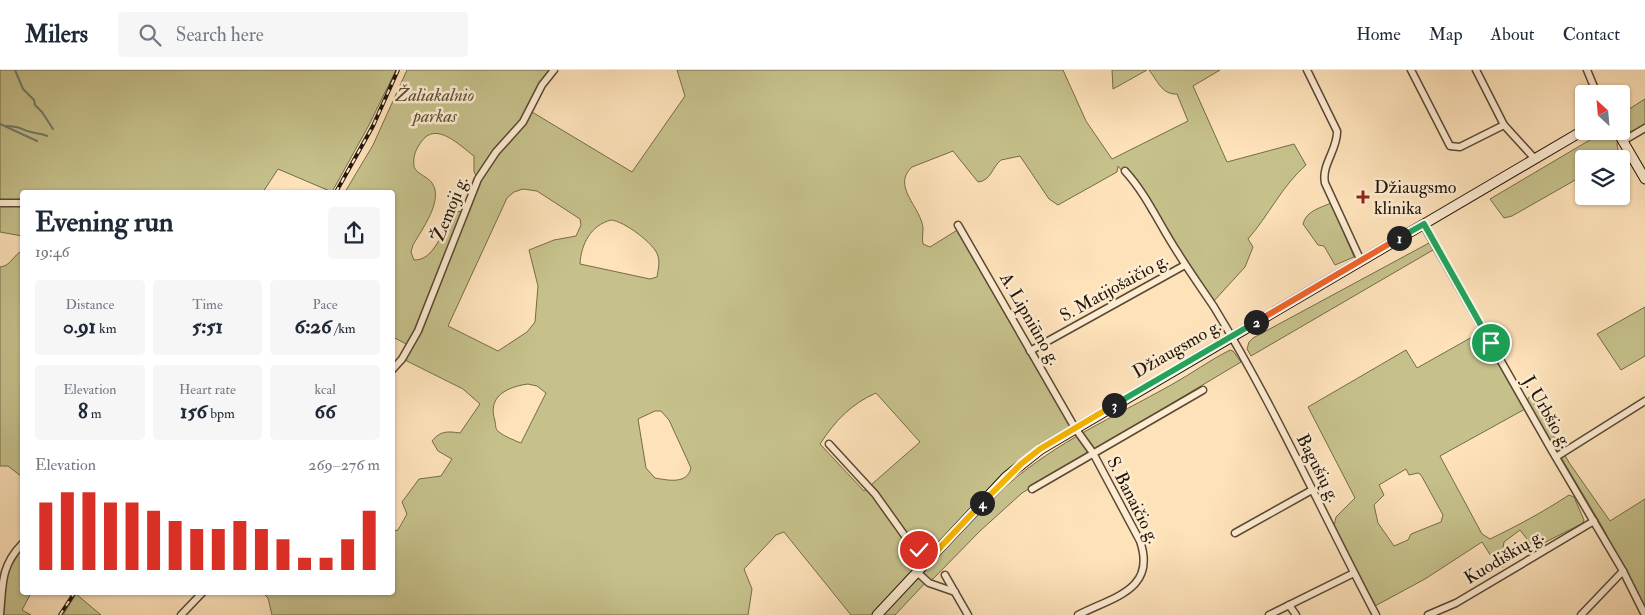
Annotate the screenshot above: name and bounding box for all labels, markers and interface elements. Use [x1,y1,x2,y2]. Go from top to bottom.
search box [118,12,468,57]
text: Milers [25,19,88,50]
icon: search [136,21,164,49]
text: Search here [176,23,264,47]
text: Home [1356,23,1401,46]
text: Map [1429,23,1463,46]
text: About [1491,23,1535,46]
text: Contact [1563,23,1620,46]
park label: Žaliakalnio parkas [395,84,474,128]
north arrow [1575,85,1630,140]
map controls [1575,85,1630,205]
button: layers [1575,150,1630,205]
street label: Žemoji g. [426,173,474,245]
place label: Džiaugsmo klinika [1374,176,1457,220]
marker: Džiaugsmo klinika [1356,190,1370,204]
text: Evening run [35,205,173,240]
button: share [328,207,380,259]
pin: 1 [1386,226,1412,250]
text: 1 [1397,230,1402,247]
text: 19:46 [35,242,70,262]
street label: S. Matijošaičio g. [1056,249,1172,327]
street label: A. Lipniūno g. [994,268,1066,369]
text: Distance [65,296,114,313]
text: Time [192,296,223,313]
text: Pace [313,296,338,313]
pin: 2 [1244,310,1268,334]
text: 0.91 [63,313,96,340]
text: 5:51 [192,313,223,340]
text: 6:26 [295,313,332,340]
street label: Džiaugsmo g. [1129,314,1225,384]
text: 2 [1253,314,1260,331]
text: km [96,320,117,337]
text: /km [332,320,356,337]
pin [1470,322,1512,364]
icon: arrive [1477,329,1505,357]
street label: J. Urbšio g. [1517,371,1577,452]
text: Elevation [63,381,117,398]
text: Heart rate [179,381,236,398]
text: kcal [314,381,336,398]
pin: 3 [1102,392,1126,418]
text: 3 [1112,397,1117,414]
text: 8 [78,398,88,425]
text: 156 [180,398,207,425]
text: 66 [315,398,336,425]
text: m [88,405,102,422]
text: bpm [207,405,235,422]
street label: Bagušių g. [1291,430,1345,506]
street label: S. Banaičio g. [1101,453,1165,547]
text: Elevation [35,455,96,475]
text: 269–276 m [308,455,380,475]
pin: 4 [970,490,994,516]
text: 4 [979,495,986,512]
street label: Kuodiškių g. [1460,524,1548,590]
pin [898,529,940,571]
icon: check [905,536,933,564]

